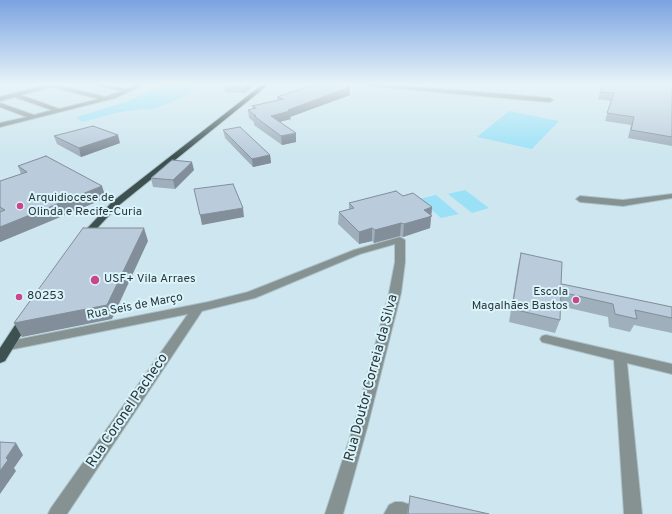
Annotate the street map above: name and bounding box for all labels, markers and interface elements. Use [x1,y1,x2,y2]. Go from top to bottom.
place label: Arquidiocese de Olinda e Recife-Curia [28,192,142,220]
marker: Arquidiocese de Olinda e Recife-Curia [15,201,25,211]
place label: USF+ Vila Arraes [104,273,196,287]
marker: USF+ Vila Arraes [89,274,101,286]
place label: Escola Magalhães Bastos [472,286,568,314]
place label: 80253 [27,290,64,304]
street label: Rua Seis de Março [86,291,184,323]
marker: 80253 [14,292,24,302]
street label: Rua Doutor Correia da Silva [342,293,402,463]
marker: Escola Magalhães Bastos [571,295,581,305]
street label: Rua Coronel Pacheco [84,351,172,471]

